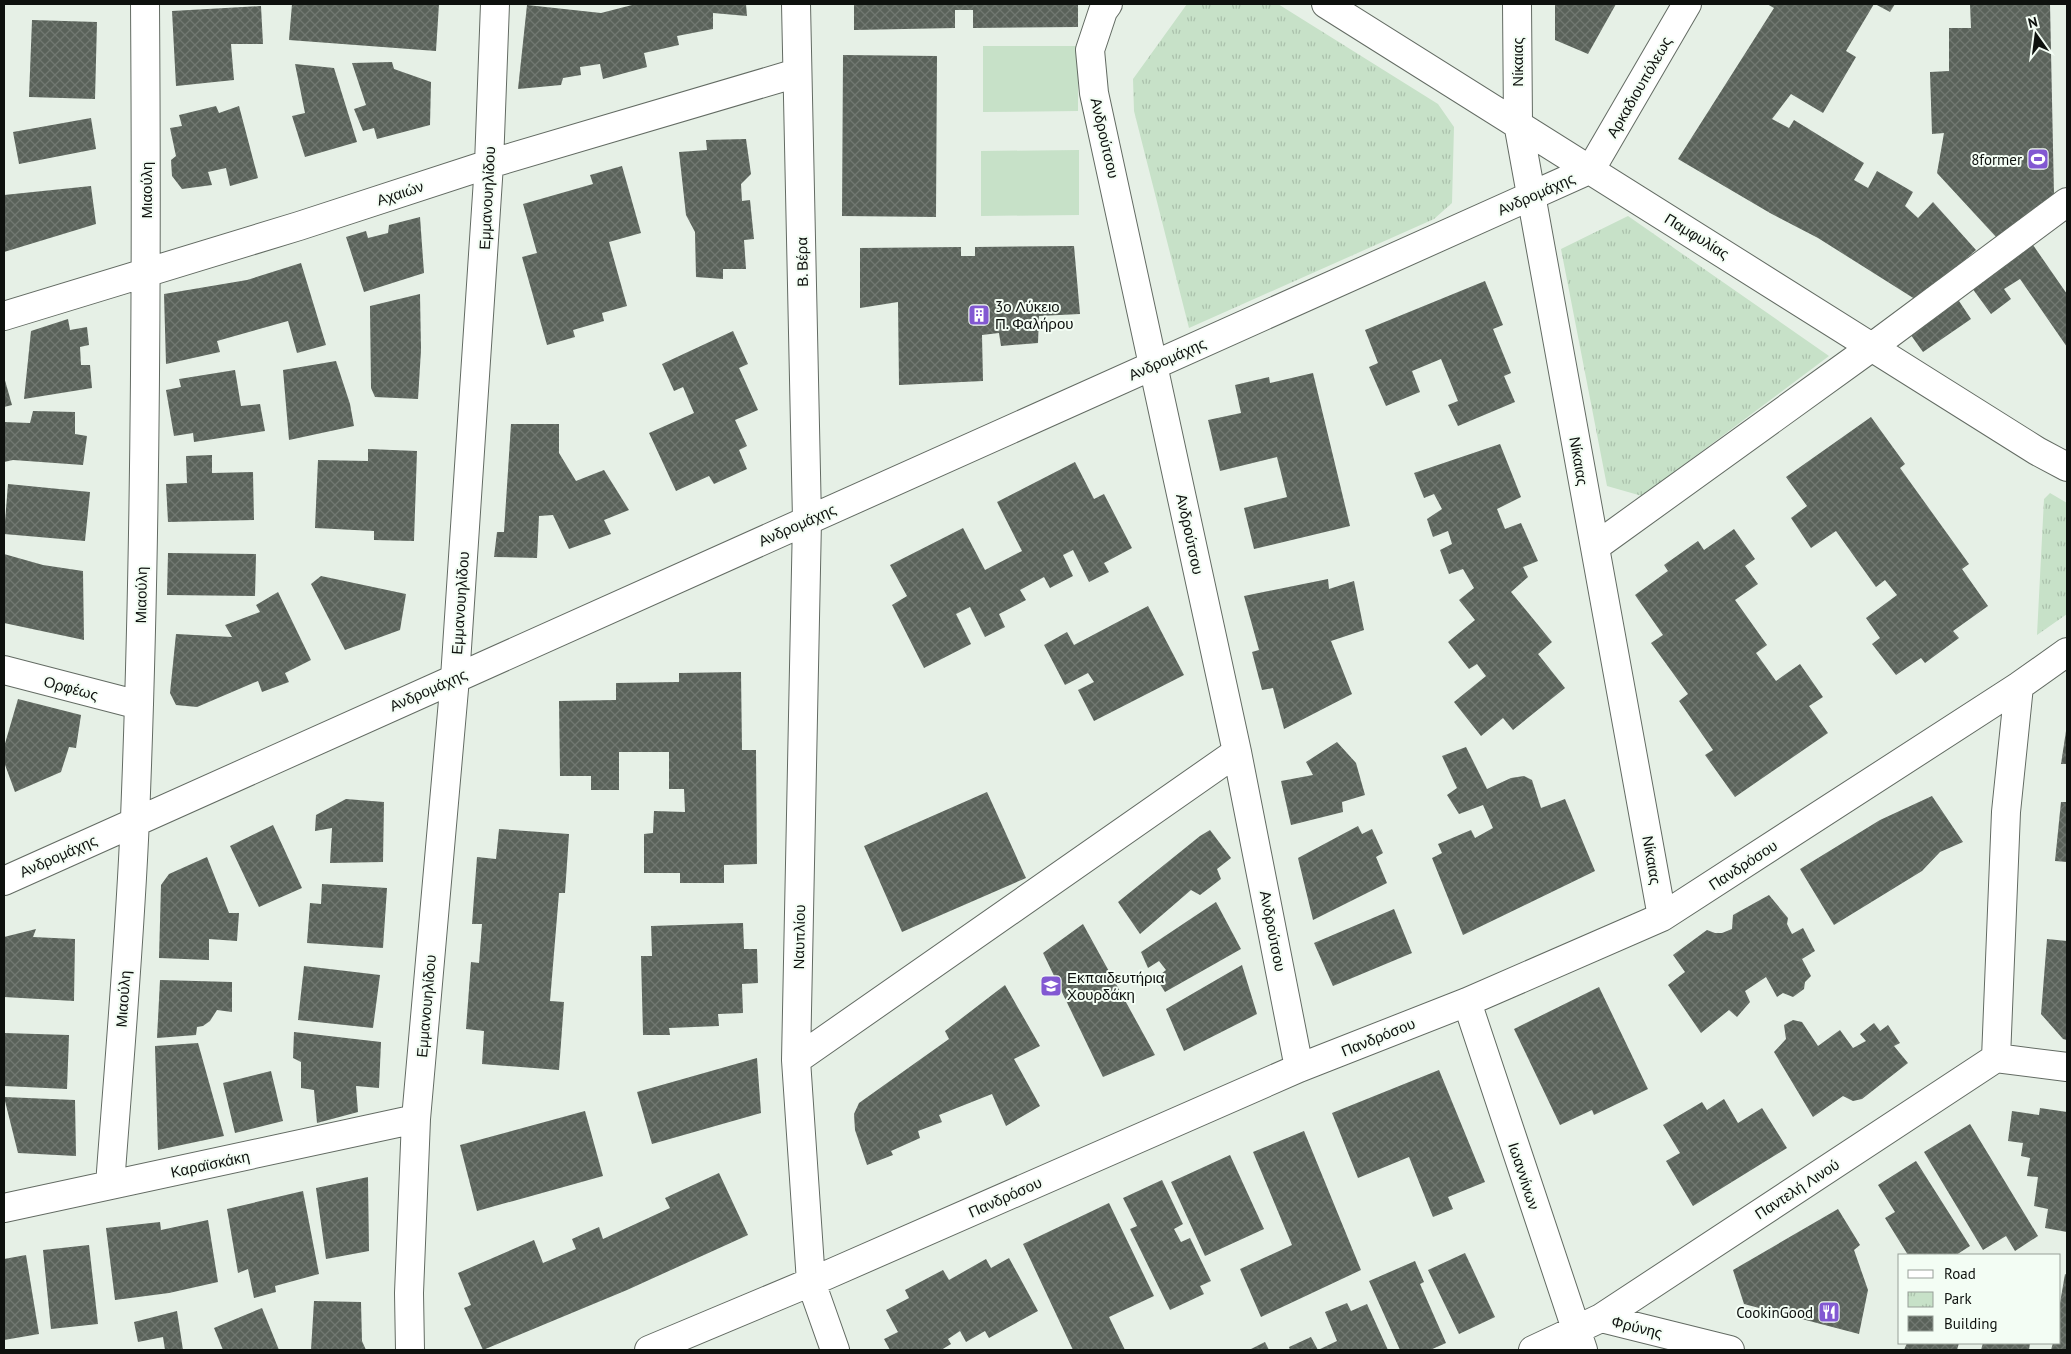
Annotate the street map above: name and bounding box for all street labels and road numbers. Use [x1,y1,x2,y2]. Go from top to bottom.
street label: Αρκαδιουπόλεως [1602,33,1676,141]
street label: Νίκαιας [1508,37,1527,87]
street label: Ανδρούτσου [1086,96,1124,180]
street label: Εμμανουηλίδου [475,146,499,250]
street label: Μιαούλη [137,162,156,218]
street label: Ανδρομάχης [1494,168,1578,220]
street label: Αχαιών [374,176,426,210]
street label: Παμφυλίας [1661,209,1733,263]
street label: Β. Βέρα [792,237,812,287]
street label: Ανδρομάχης [1125,333,1209,385]
street label: Νίκαιας [1565,435,1593,487]
street label: Ανδρούτσου [1172,492,1208,576]
street label: Ανδρομάχης [755,499,839,551]
street label: Εμμανουηλίδου [447,551,473,655]
street label: Μιαούλη [131,566,151,624]
street label: Ανδρομάχης [386,664,470,716]
street label: Ορφέως [42,672,100,704]
street label: Ανδρομάχης [16,830,100,882]
street label: Νίκαιας [1638,834,1666,886]
street label: Πανδρόσου [1705,836,1781,894]
street label: Ανδρούτσου [1256,889,1290,973]
street label: Ναυπλίου [789,904,809,970]
street label: Εμμανουηλίδου [412,954,440,1058]
street label: Μιαούλη [112,970,134,1028]
street label: Πανδρόσου [1338,1014,1418,1060]
street label: Ιωαννίνων [1504,1140,1544,1212]
street label: Καραϊσκάκη [169,1146,251,1182]
street label: Παντελή Λινού [1751,1155,1843,1223]
street label: Πανδρόσου [965,1172,1045,1222]
street label: Φρύνης [1610,1312,1664,1342]

